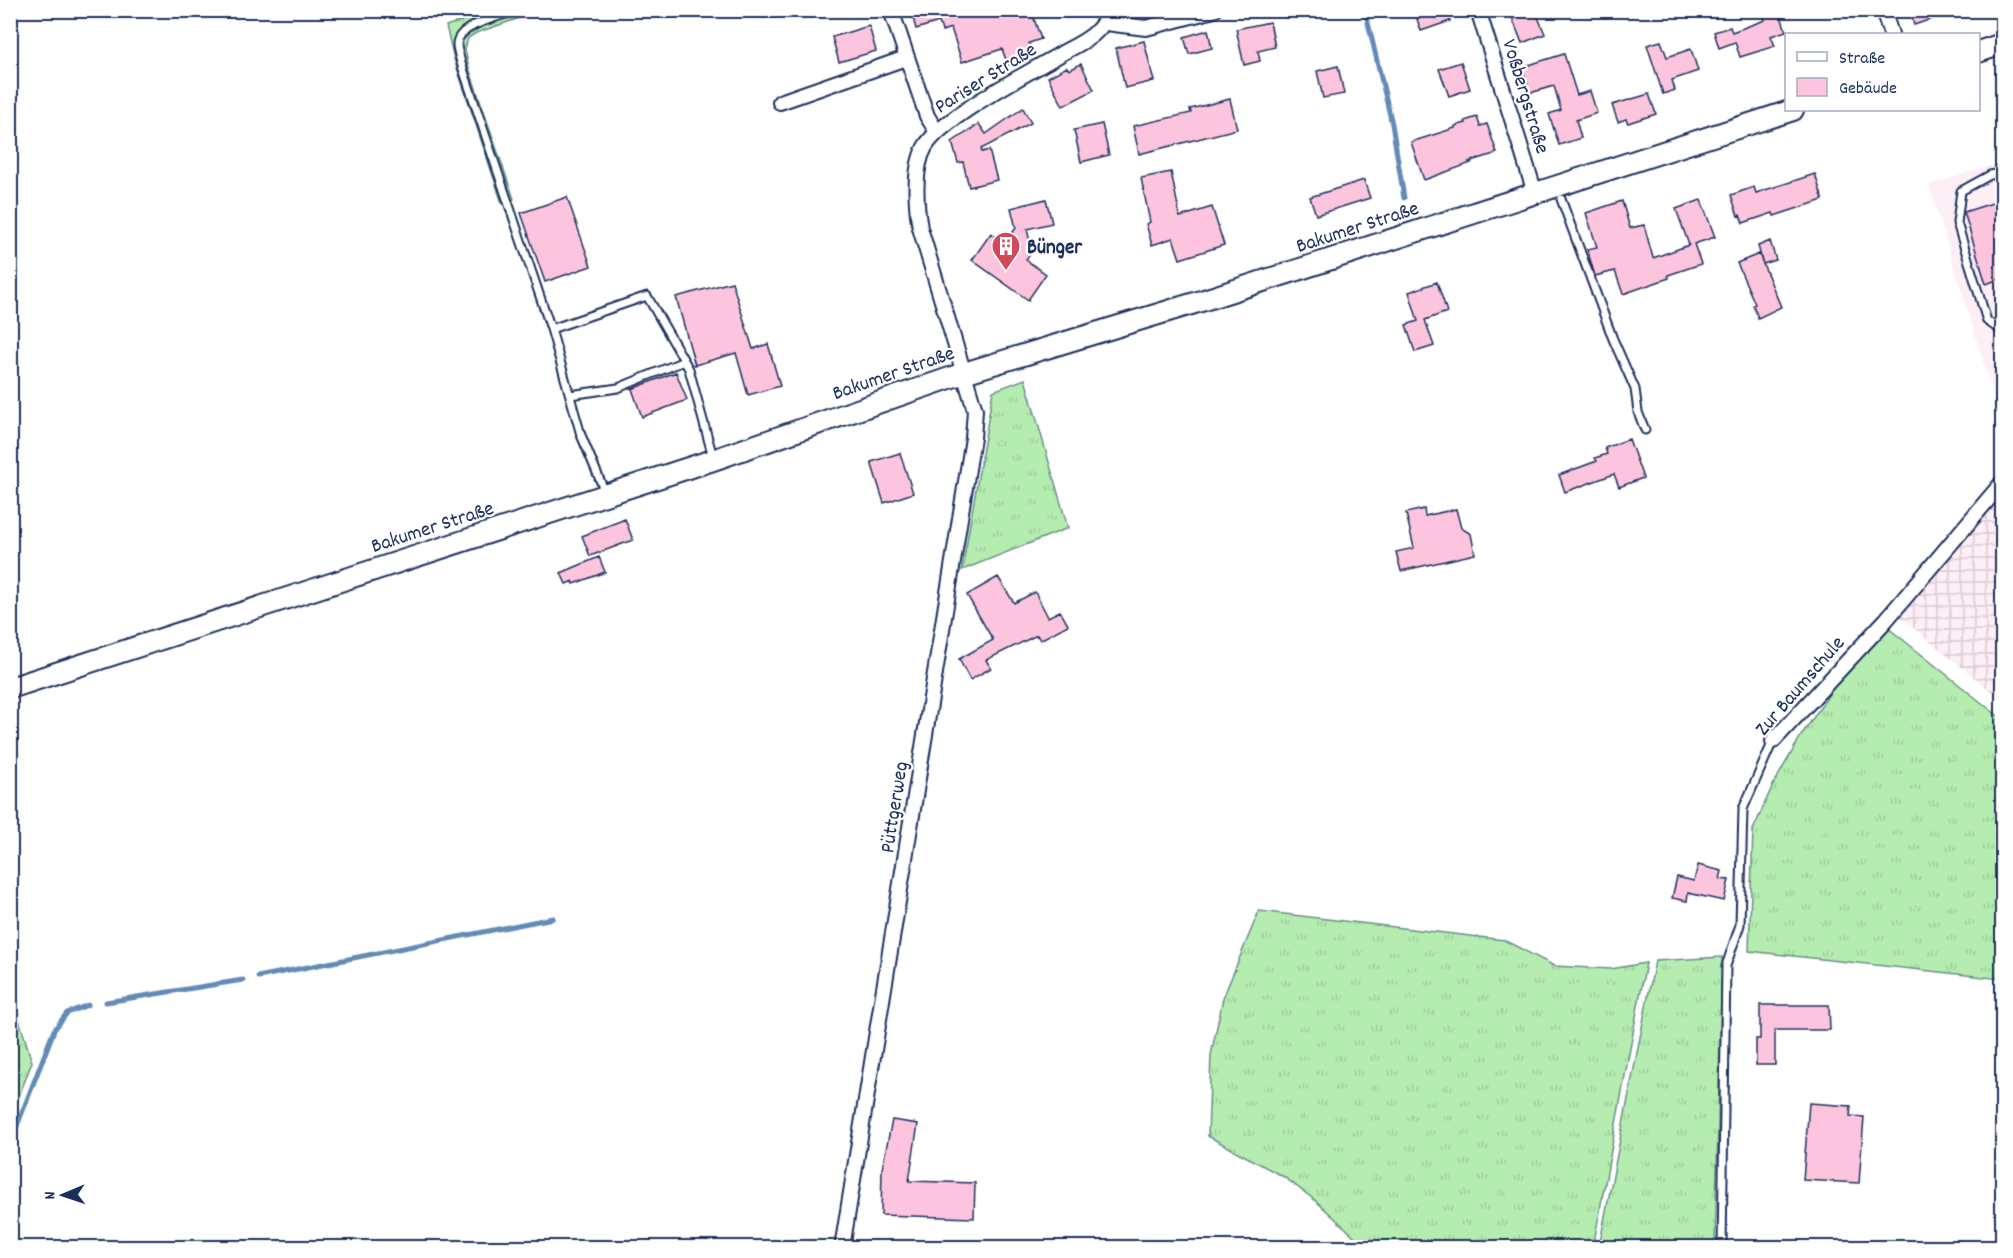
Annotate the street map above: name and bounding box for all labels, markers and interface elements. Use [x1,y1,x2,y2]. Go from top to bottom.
legend [1785,33,1980,111]
street label: Pariser Straße [930,36,1044,123]
street label: Voßbergstraße [1493,36,1556,158]
text: Straße [1839,47,1885,72]
text: Gebäude [1839,77,1897,102]
street label: Bakumer Straße [1293,195,1423,263]
building icon: Bünger [990,230,1022,272]
place label: Bünger [1027,234,1083,264]
street label: Bakumer Straße [829,340,959,410]
street label: Bakumer Straße [368,495,498,563]
street label: Zur Baumschule [1749,630,1853,744]
street label: Püttgerweg [874,760,918,855]
north arrow [33,1165,93,1225]
text: N [39,1191,62,1200]

